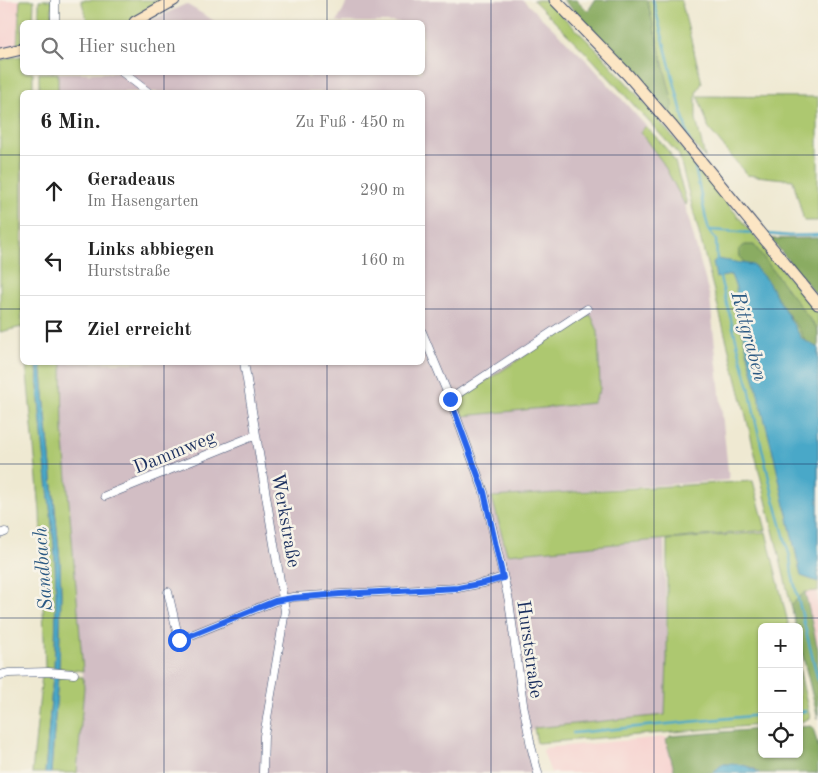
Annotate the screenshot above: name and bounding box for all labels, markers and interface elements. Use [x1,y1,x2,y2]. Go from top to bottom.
search box [20,20,425,75]
icon: search [38,34,66,62]
text: Hier suchen [78,38,176,57]
text: 6 Min. [40,112,101,133]
text: Zu Fuß · 450 m [295,115,405,131]
text: Geradeaus [87,171,175,190]
icon: ahead [40,177,68,205]
text: 290 m [360,183,405,199]
text: Im Hasengarten [87,194,199,210]
text: Links abbiegen [87,241,214,260]
icon: left [40,247,68,275]
text: 160 m [360,253,405,269]
text: Hurststraße [87,264,170,280]
water label: Rittgraben [726,289,770,384]
icon: arrive [40,317,68,345]
text: Ziel erreicht [87,321,192,340]
route end [439,388,462,411]
street label: Dammweg [131,428,220,478]
street label: Werkstraße [267,472,302,569]
water label: Sandbach [31,526,57,612]
street label: Hurststraße [512,599,545,700]
map controls [758,623,803,758]
button: + [758,623,803,668]
route start [168,629,191,652]
button: − [758,668,803,713]
button: locate [758,713,803,758]

